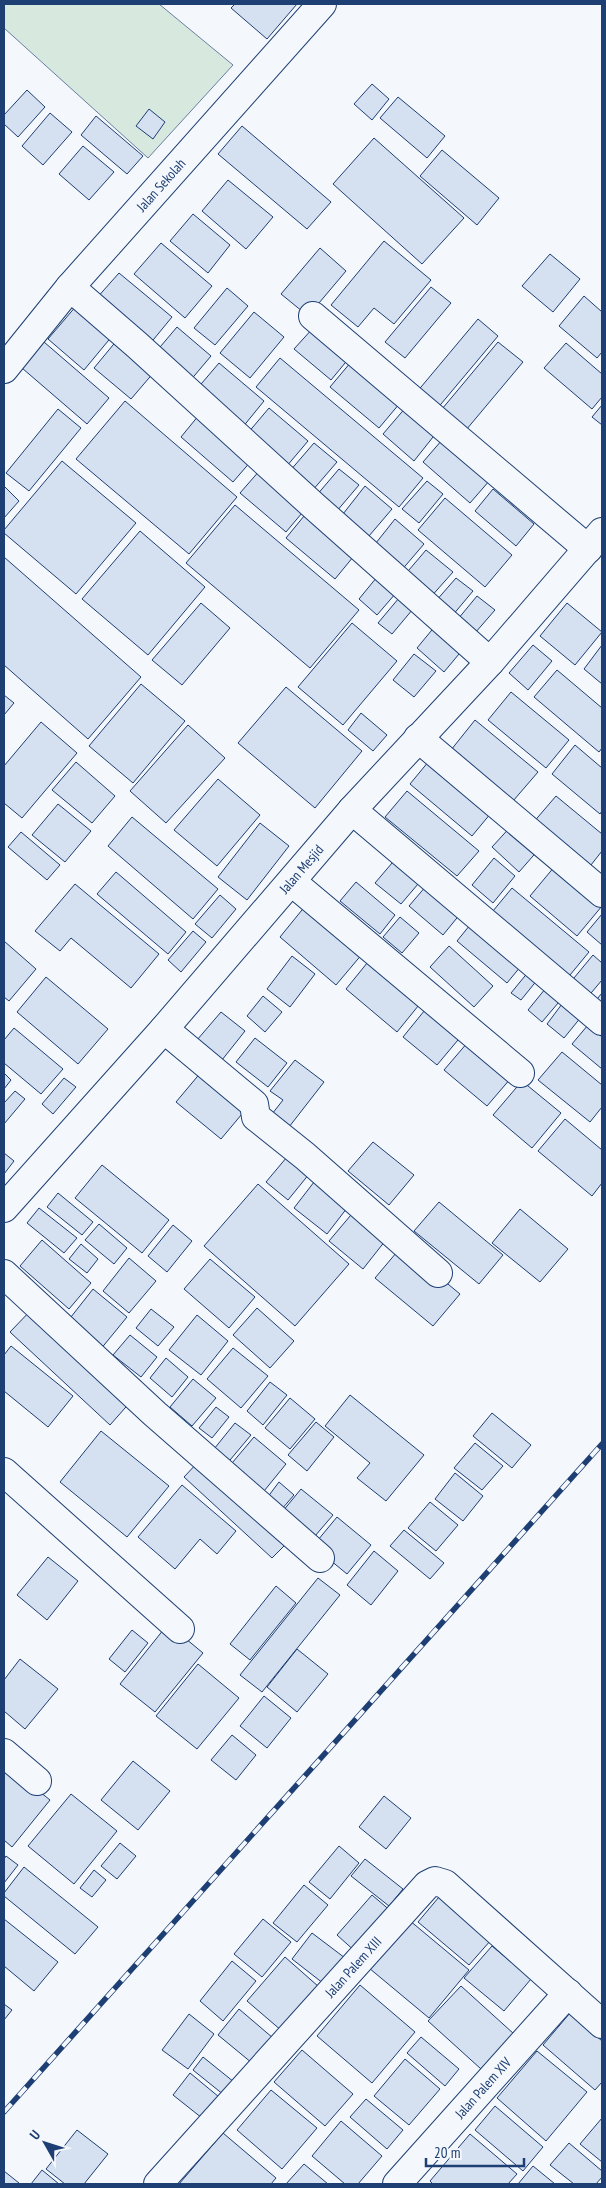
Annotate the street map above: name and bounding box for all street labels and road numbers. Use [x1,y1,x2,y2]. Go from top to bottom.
street label: Jalan Sekolah [132,155,189,216]
street label: Jalan Mesjid [275,841,327,898]
street label: Jalan Palem XIII [320,1933,385,2002]
street label: Jalan Palem XIV [450,2053,515,2123]

